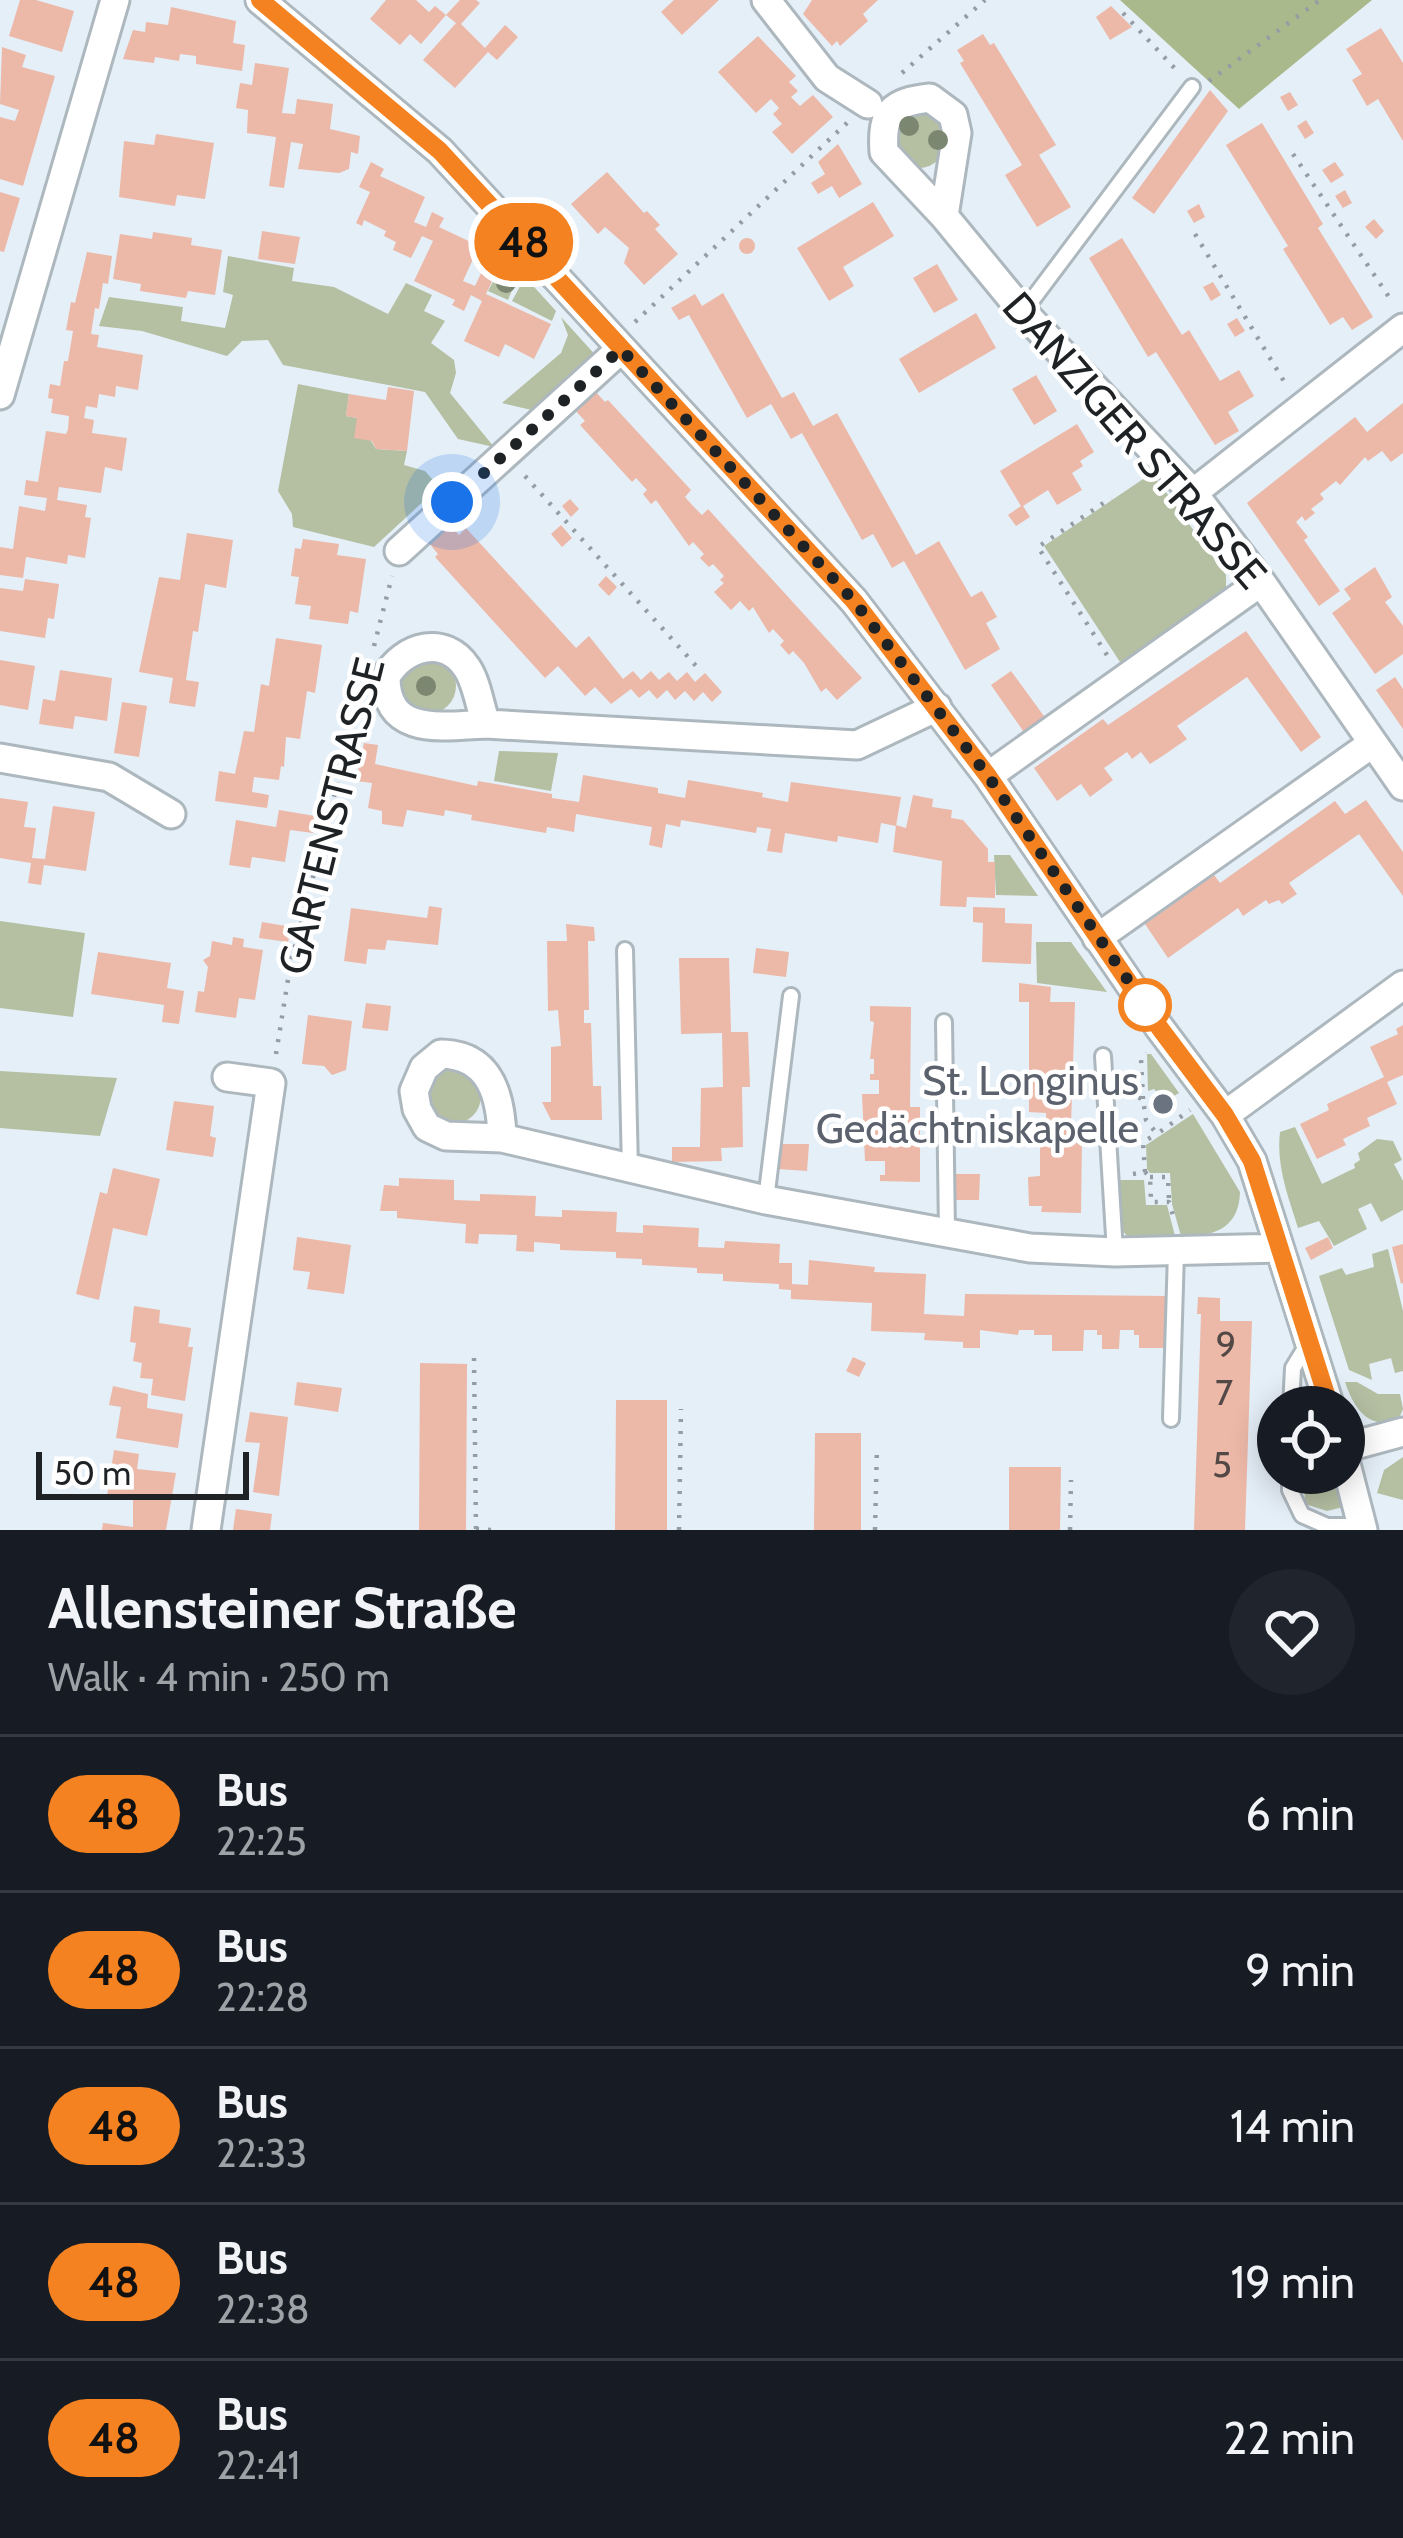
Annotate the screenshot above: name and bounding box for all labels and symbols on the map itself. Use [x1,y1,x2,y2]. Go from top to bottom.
line badge: 48 [470,203,578,281]
street label: DANZIGER STRASSE [992,281,1278,599]
your location [422,472,482,532]
street label: GARTENSTRASSE [267,652,395,980]
unlabelled marker [1120,980,1170,1030]
place label: St. Longinus Gedächtniskapelle [816,1054,1139,1154]
marker: St. Longinus Gedächtniskapelle [1150,1091,1176,1117]
house number: 9 [1216,1322,1236,1366]
house number: 7 [1215,1370,1233,1414]
house number: 5 [1212,1442,1232,1486]
scale bar [36,1446,249,1499]

